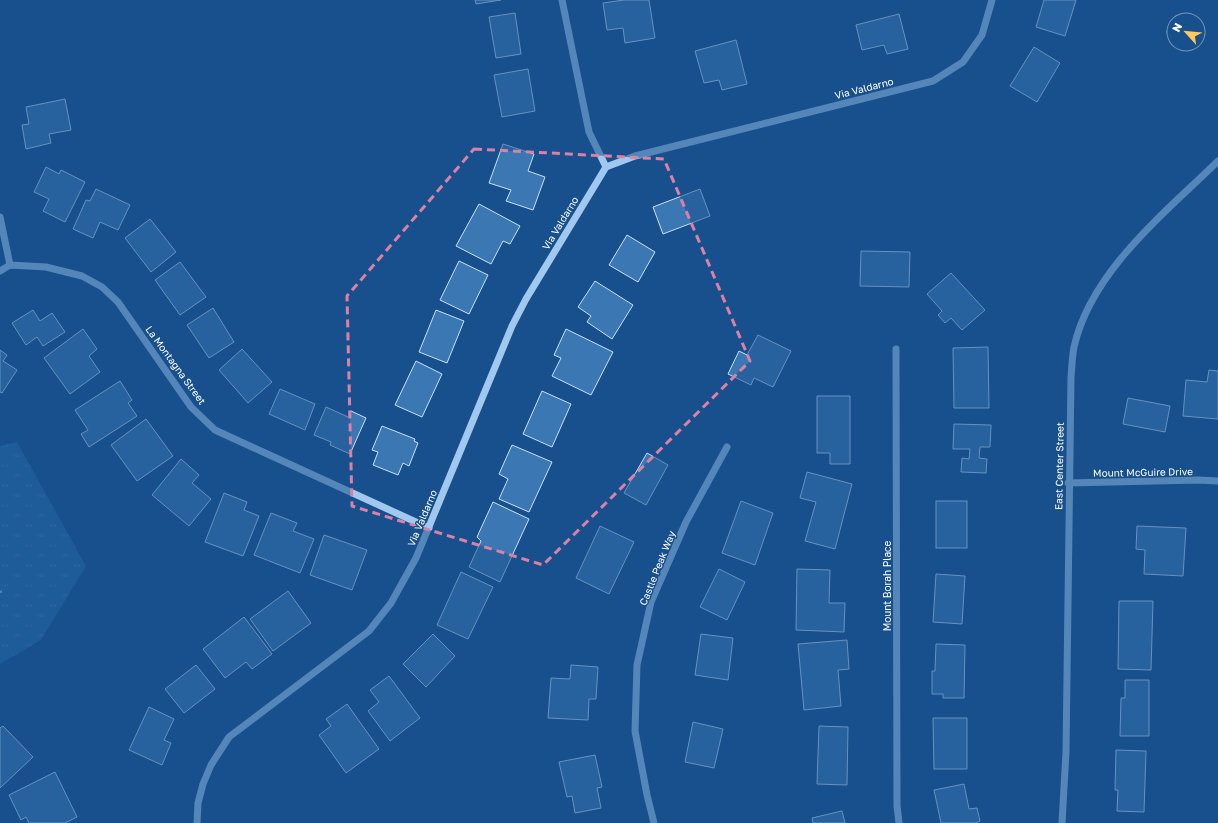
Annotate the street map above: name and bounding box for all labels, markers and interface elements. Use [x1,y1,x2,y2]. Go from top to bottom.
north arrow [1166,12,1206,52]
text: N [1169,21,1184,34]
street label: Via Valdarno [833,75,895,101]
street label: Via Valdarno [539,194,581,252]
street label: La Montagna Street [143,323,209,407]
street label: East Center Street [1052,422,1066,510]
street label: Mount McGuire Drive [1093,465,1193,479]
street label: Via Valdarno [405,488,439,548]
street label: Castle Peak Way [637,529,678,607]
street label: Mount Borah Place [881,540,893,631]

